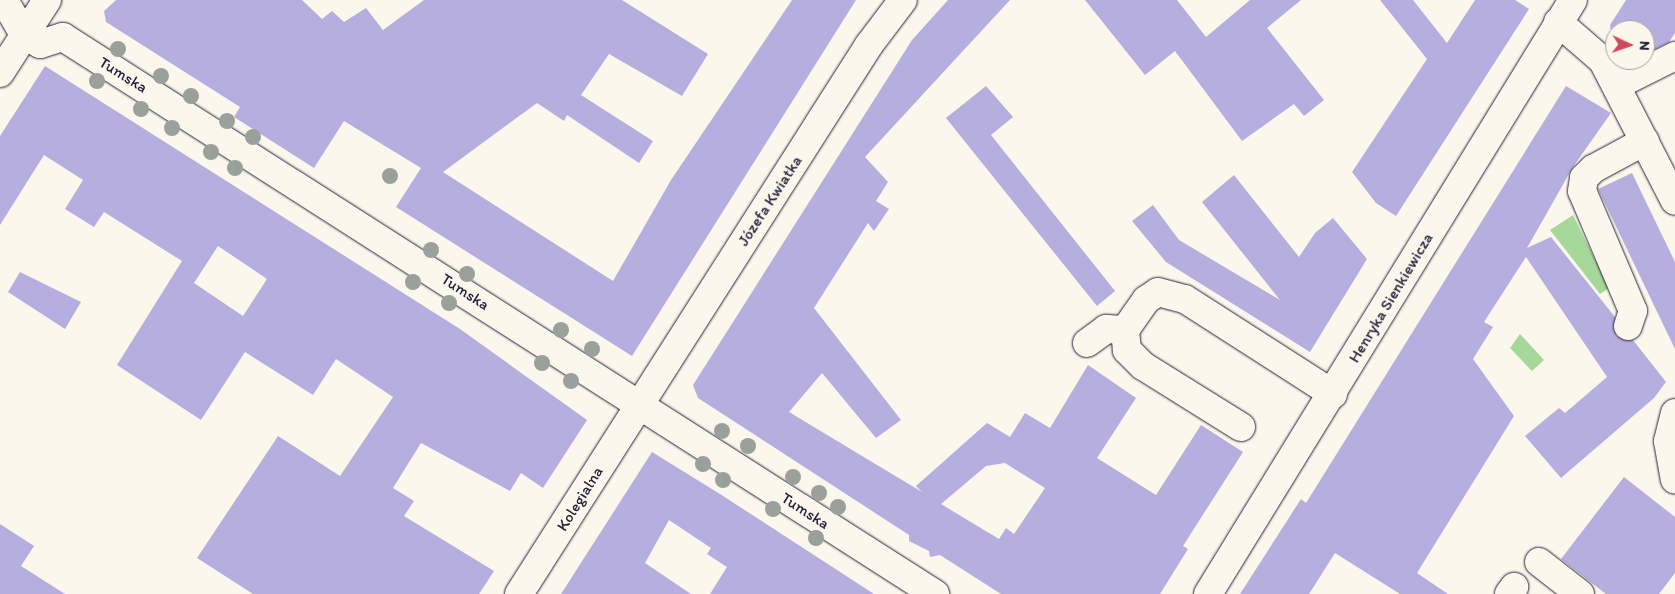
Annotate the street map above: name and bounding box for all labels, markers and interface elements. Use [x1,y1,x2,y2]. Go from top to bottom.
north arrow [1605,20,1655,70]
text: N [1636,41,1653,51]
street label: Tumska [95,53,151,97]
street label: Józefa Kwiatka [734,152,806,250]
street label: Henryka Sienkiewicza [1344,229,1438,367]
street label: Tumska [437,269,493,315]
street label: Kolegialna [553,463,607,535]
street label: Tumska [777,488,833,534]

